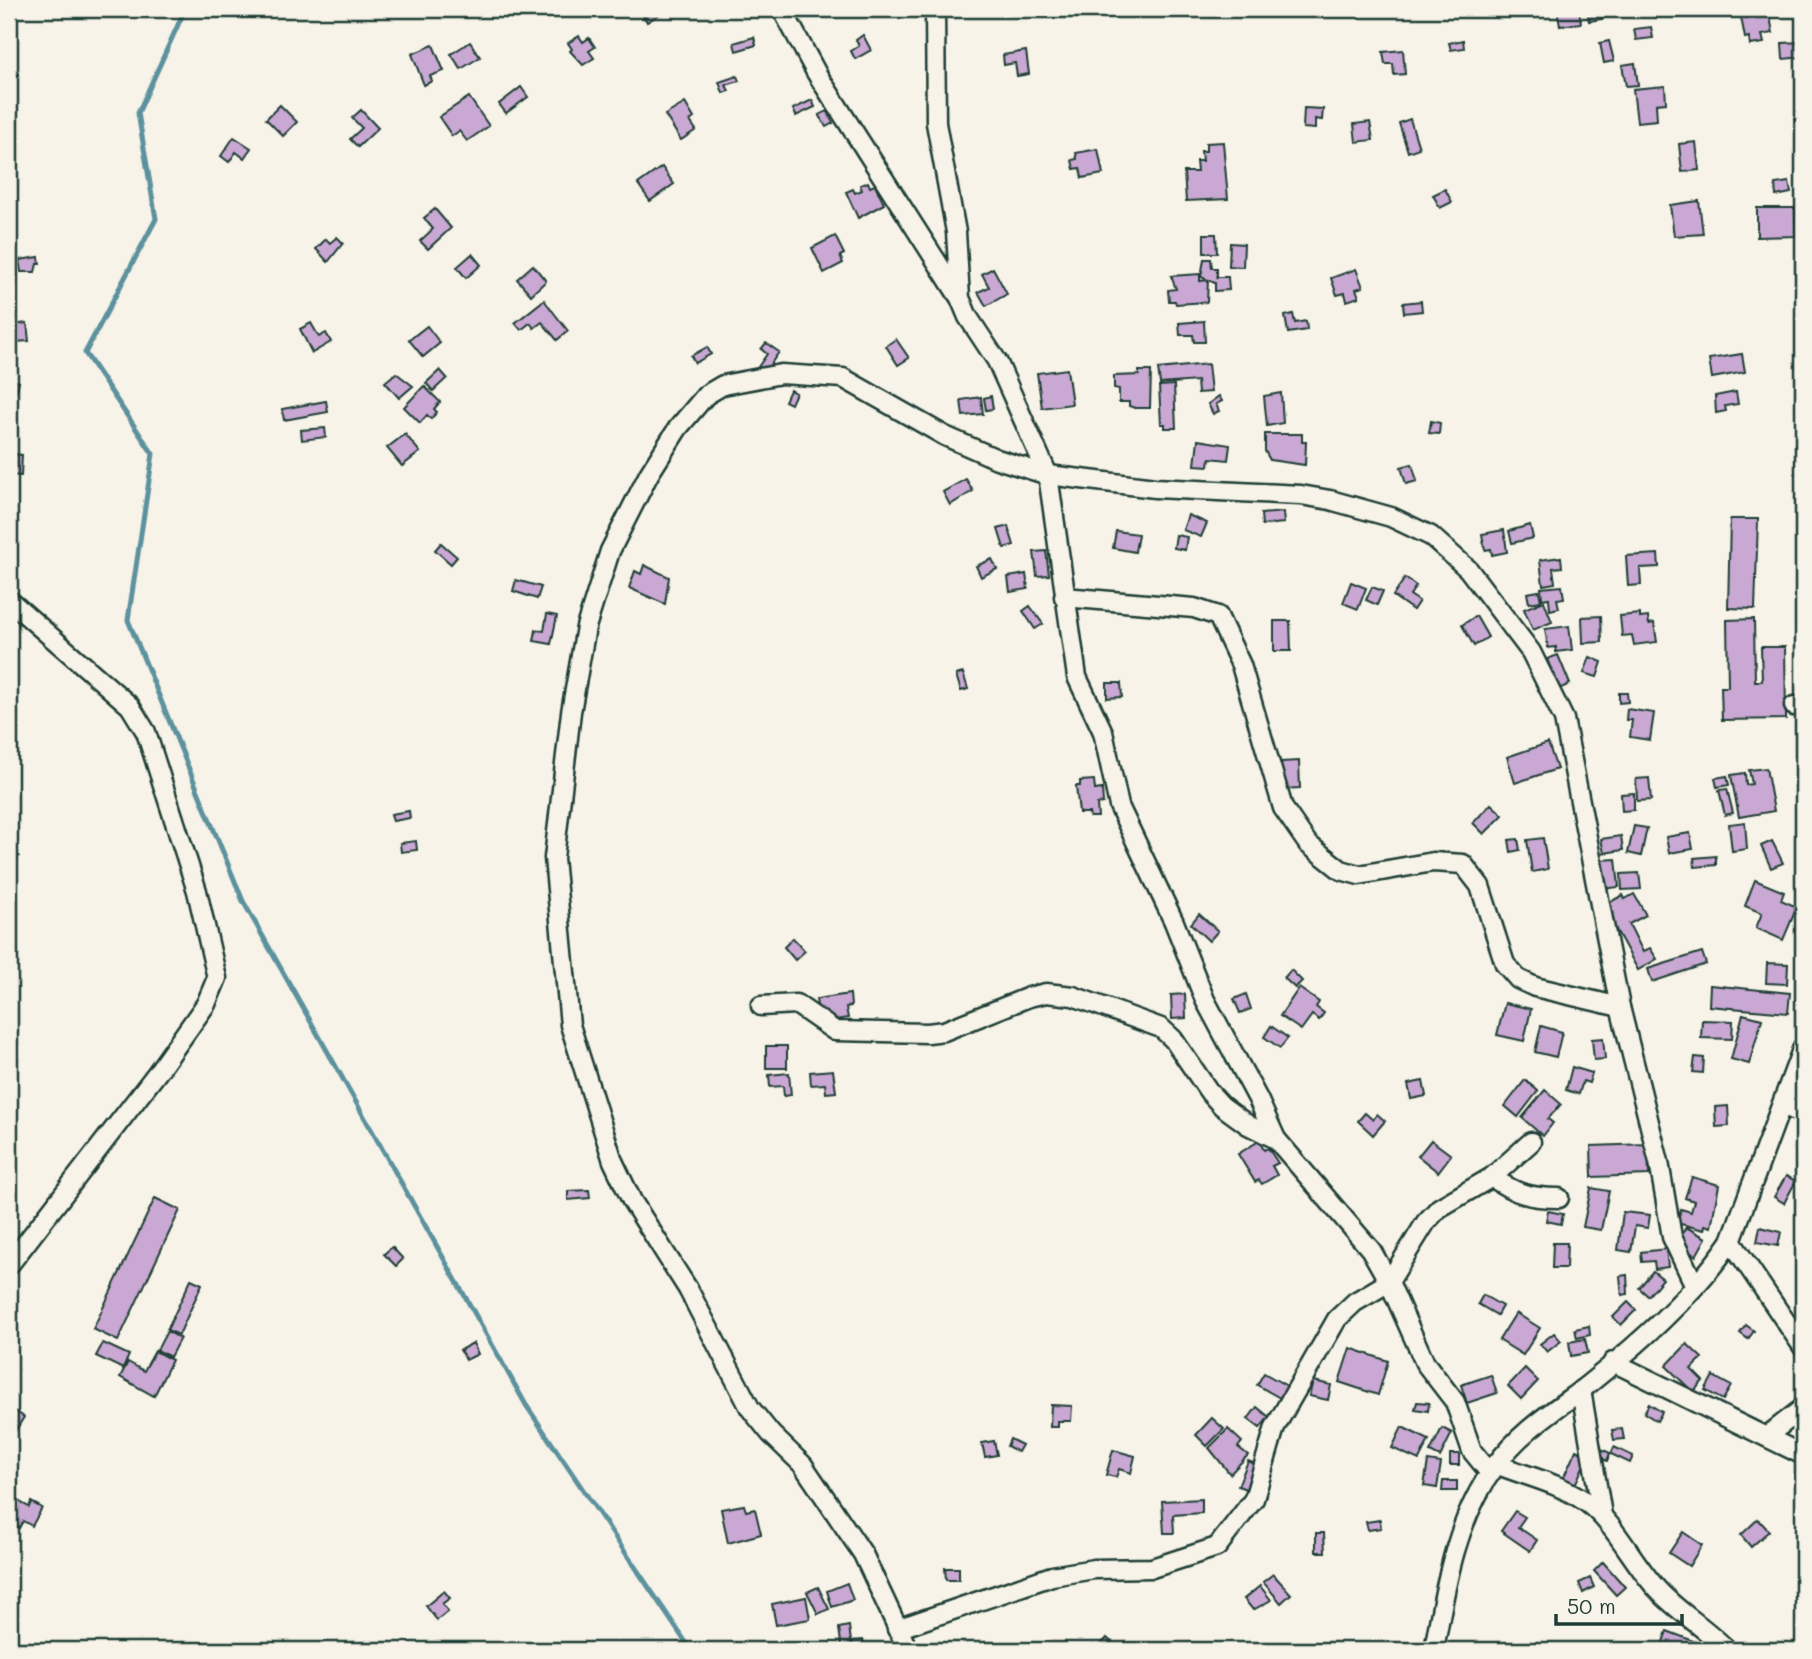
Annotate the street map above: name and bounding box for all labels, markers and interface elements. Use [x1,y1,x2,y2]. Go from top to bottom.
scale bar [1556,1582,1682,1626]
text: 50 m [1567,1592,1616,1619]

